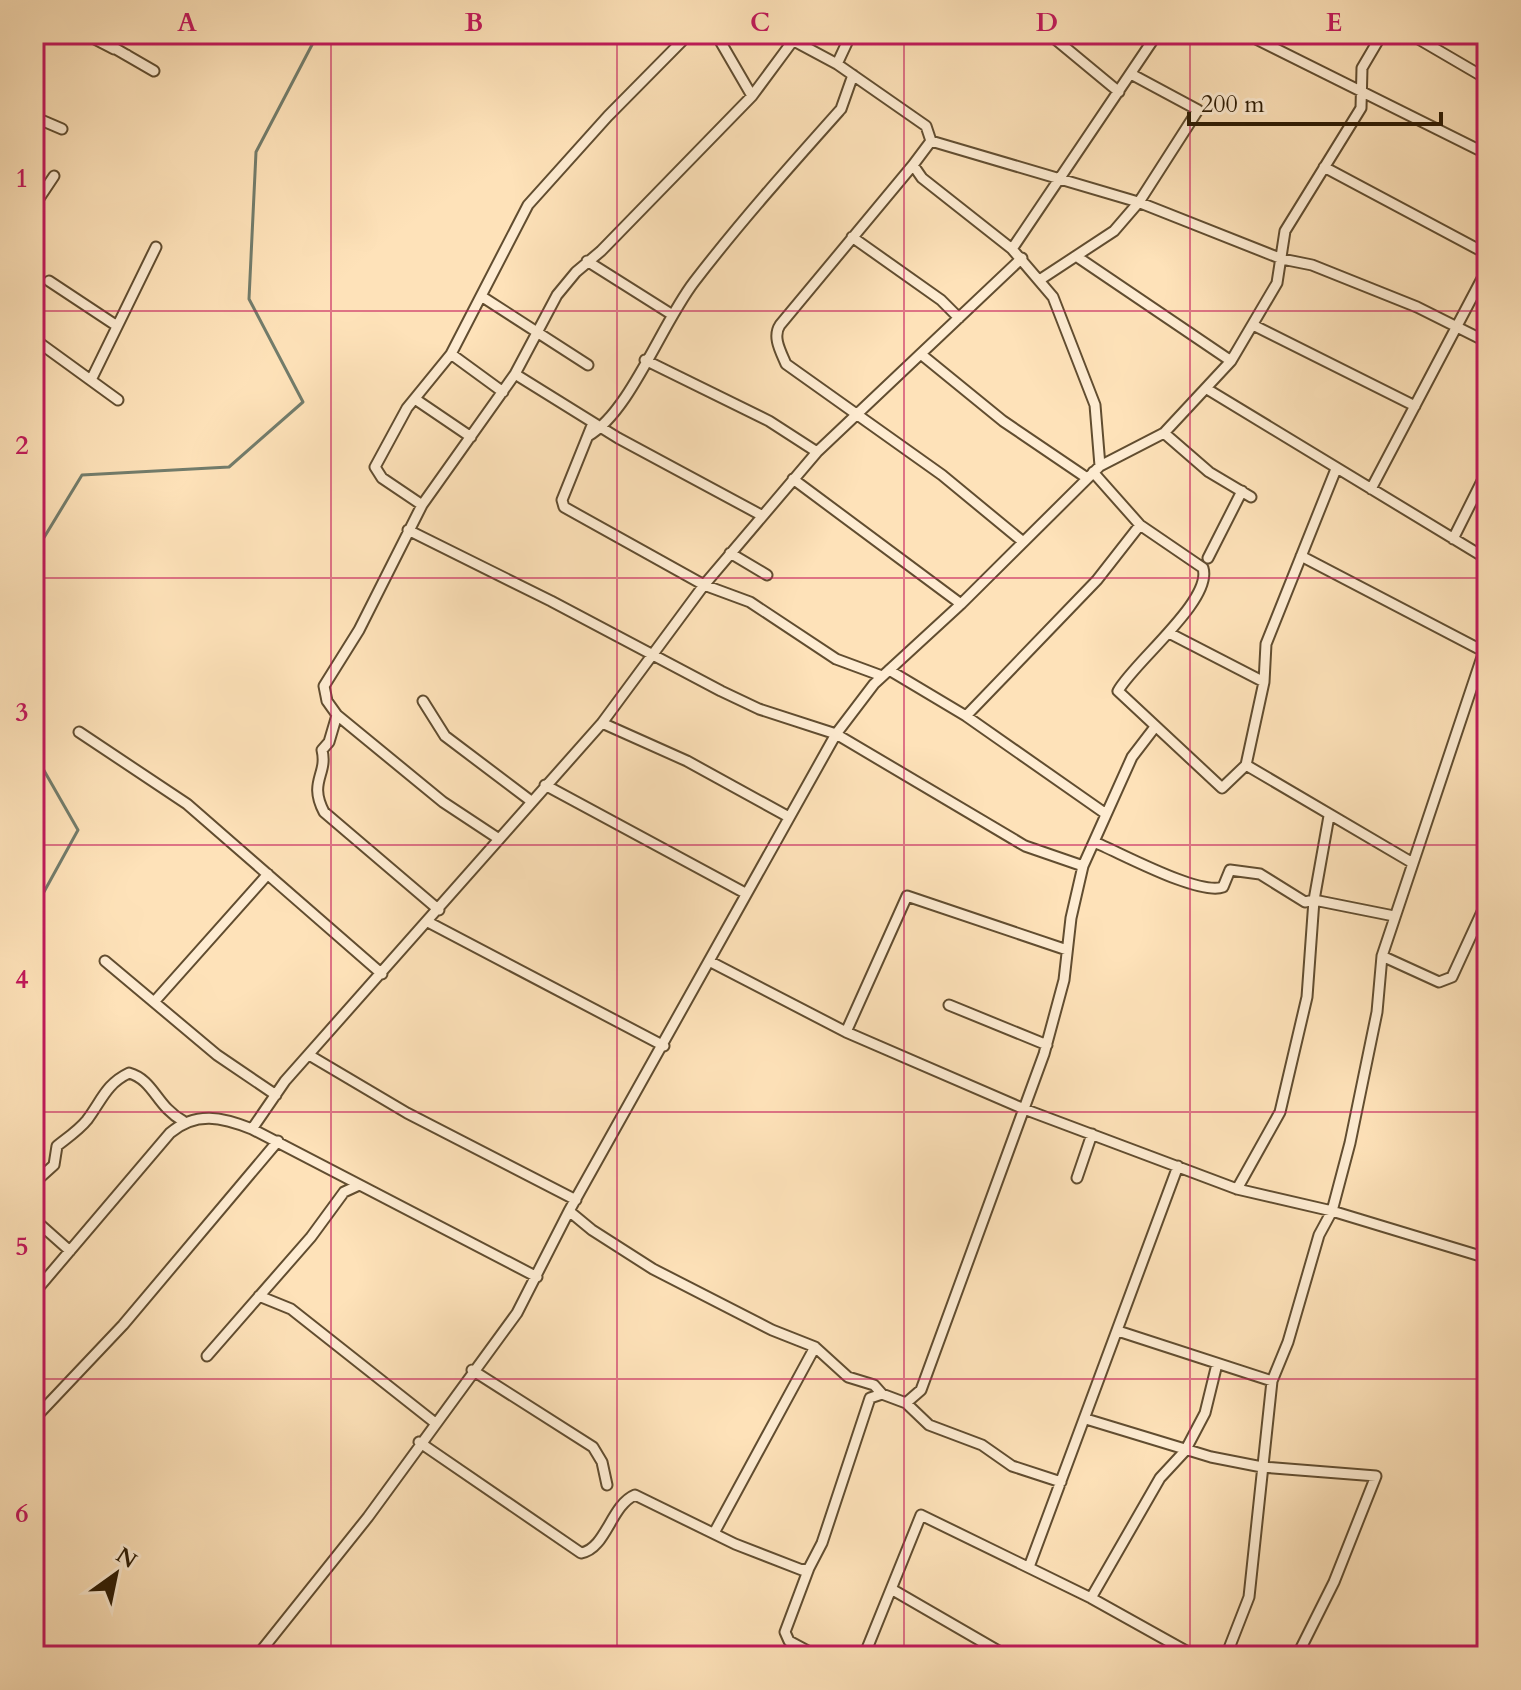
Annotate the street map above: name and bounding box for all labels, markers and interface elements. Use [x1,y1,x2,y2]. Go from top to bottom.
text: A [177,5,197,40]
text: B [465,5,483,40]
text: C [750,5,770,40]
text: D [1036,5,1058,40]
text: E [1326,5,1342,40]
scale bar [1189,76,1441,126]
text: 200 m [1201,88,1265,121]
text: 1 [15,161,29,196]
text: 2 [15,428,29,463]
text: 3 [15,695,29,730]
text: 4 [15,962,29,997]
text: 5 [15,1229,29,1264]
text: 6 [15,1496,29,1531]
north arrow [76,1534,156,1614]
text: N [110,1540,143,1576]

